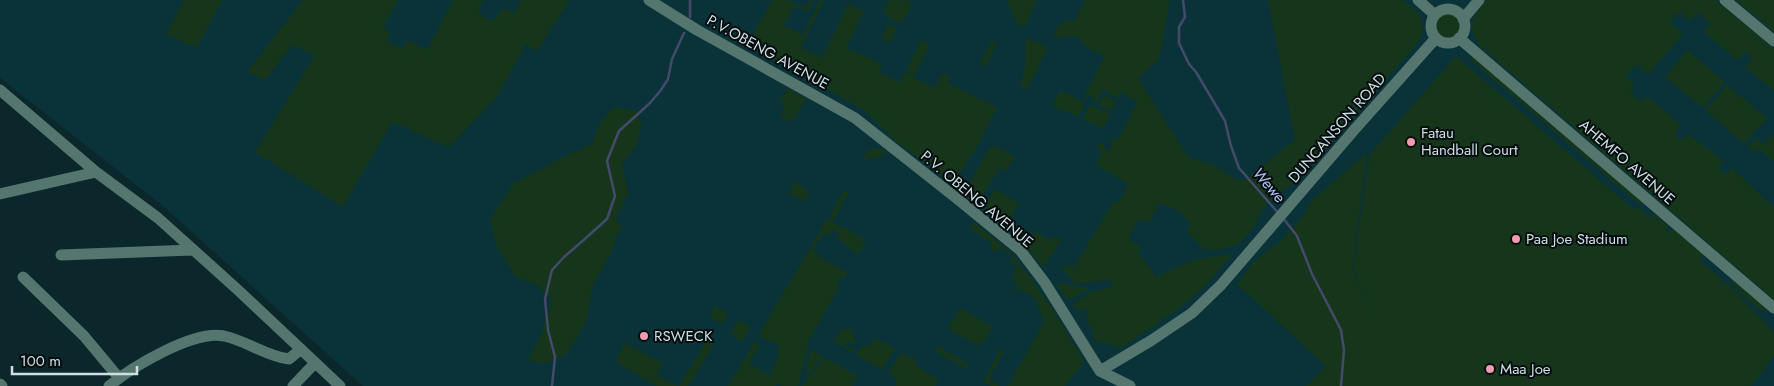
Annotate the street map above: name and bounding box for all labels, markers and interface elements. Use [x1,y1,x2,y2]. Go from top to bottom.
street label: P.V.OBENG AVENUE [703,9,833,95]
street label: DUNCANSON ROAD [1283,68,1391,188]
street label: AHEMFO AVENUE [1574,114,1680,210]
place label: Fatau Handball Court [1421,122,1518,161]
marker: Fatau Handball Court [1405,136,1417,148]
street label: P.V. OBENG AVENUE [916,145,1038,253]
water label: Wewe [1247,162,1291,208]
place label: Paa Joe Stadium [1526,228,1628,250]
marker: Paa Joe Stadium [1510,233,1522,245]
place label: RSWECK [654,325,713,347]
marker: RSWECK [638,330,650,342]
scale bar [12,344,138,376]
text: 100 m [20,350,61,372]
place label: Maa Joe [1500,358,1551,380]
marker: Maa Joe [1484,363,1496,375]

